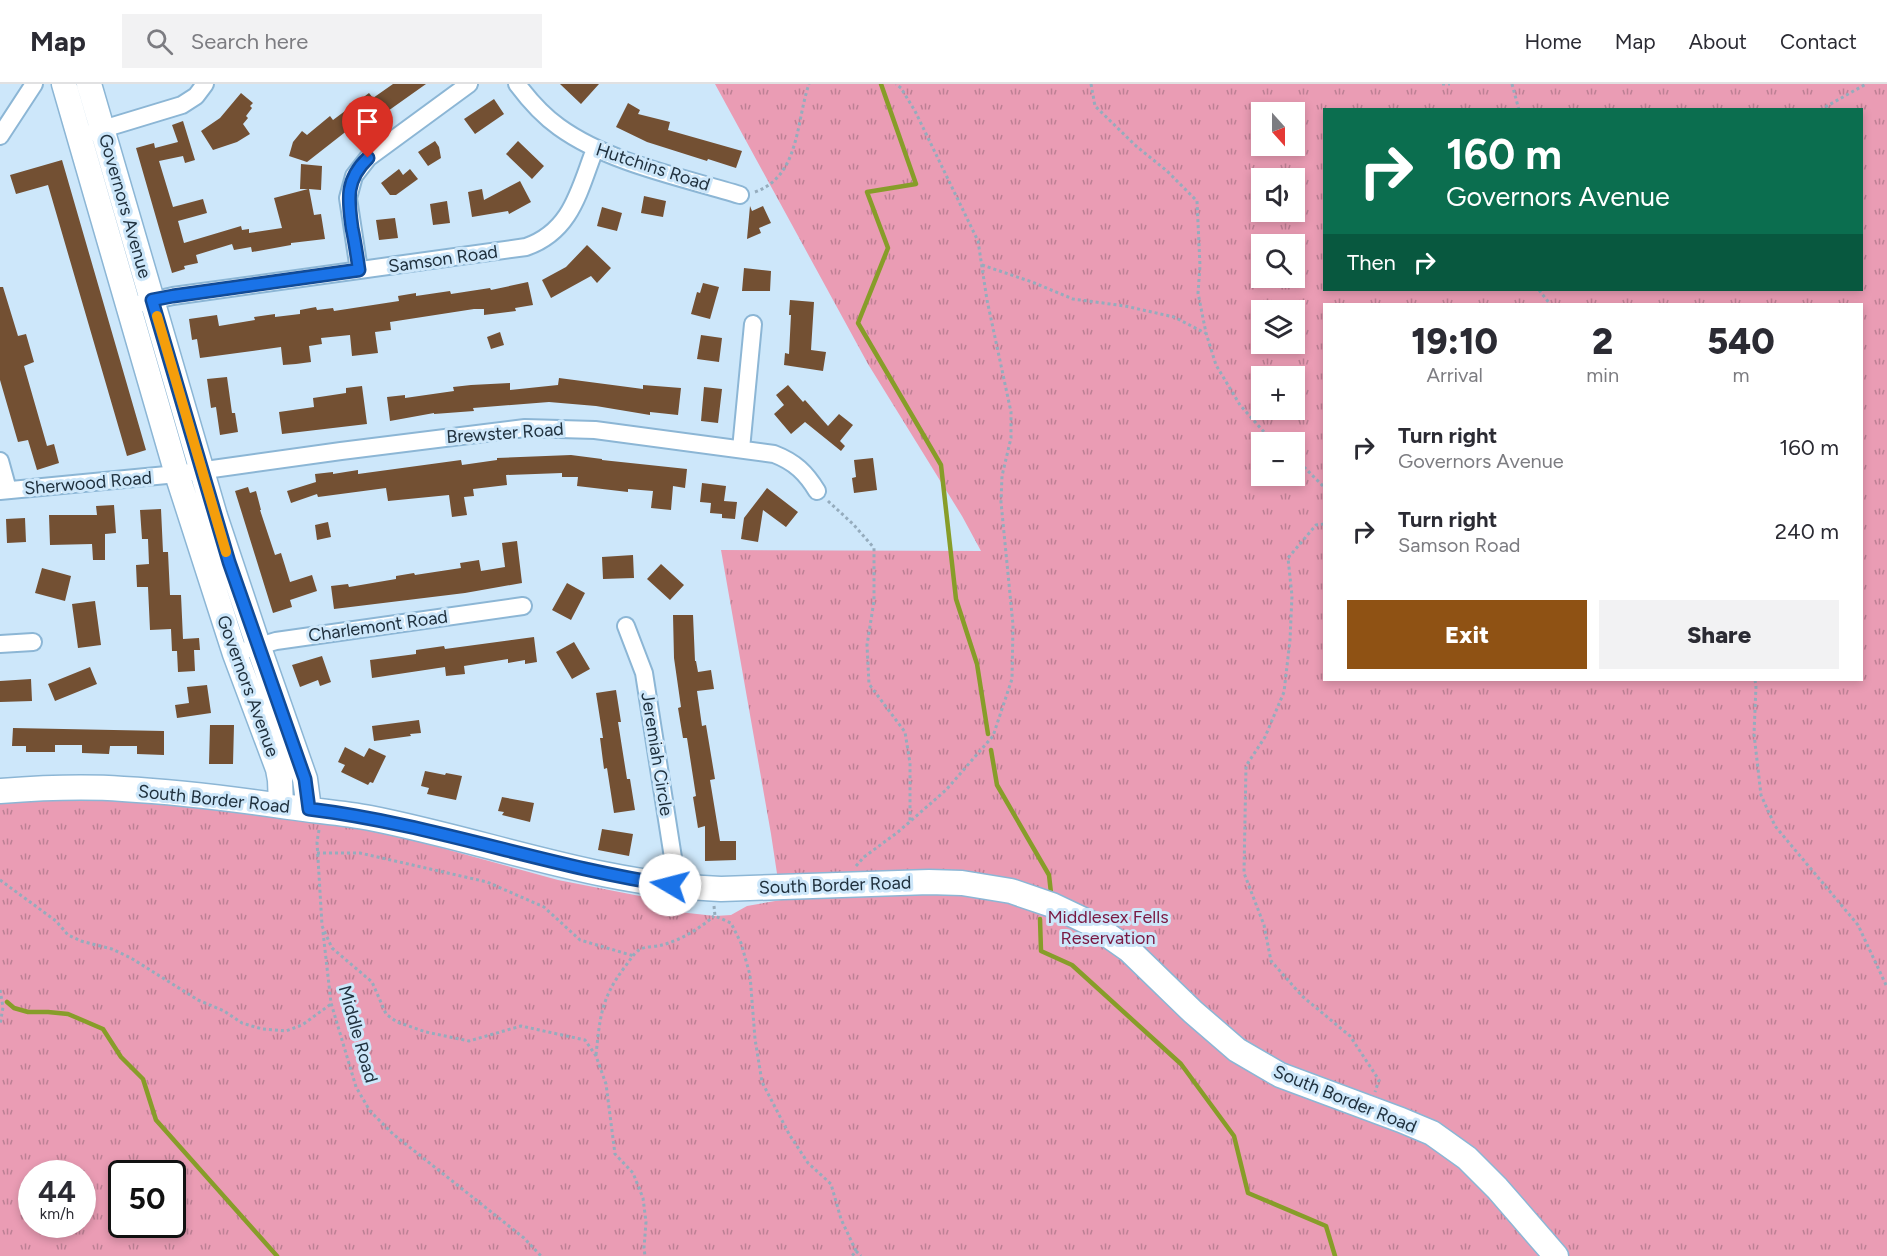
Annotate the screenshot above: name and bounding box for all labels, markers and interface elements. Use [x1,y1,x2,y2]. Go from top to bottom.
search box [122,14,542,68]
text: Map [30,24,86,58]
icon: search [143,25,176,58]
text: Search here [191,28,308,55]
text: Home [1525,29,1582,54]
text: Map [1615,29,1656,54]
text: About [1689,29,1747,54]
text: Contact [1780,29,1857,54]
pin [342,96,393,158]
north arrow [1251,102,1305,156]
map controls [1251,102,1305,486]
icon: arrive [351,105,384,138]
text: 160 m [1446,129,1562,180]
street label: Governors Avenue [94,131,156,281]
icon: right [1347,132,1425,210]
street label: Hutchins Road [593,138,713,196]
button: sound [1251,168,1305,222]
text: Governors Avenue [1446,180,1670,213]
button: search [1251,234,1305,288]
street label: Samson Road [387,240,499,278]
icon: right [1408,246,1441,279]
text: Then [1347,249,1396,276]
button: layers [1251,300,1305,354]
text: 19:10 [1411,320,1498,363]
text: 2 [1592,320,1613,363]
text: 540 [1707,320,1775,363]
text: Arrival [1426,363,1483,387]
text: min [1586,363,1619,387]
text: m [1733,363,1750,387]
button: + [1251,366,1305,420]
street label: Brewster Road [446,418,564,448]
text: Turn right [1398,422,1497,449]
icon: right [1347,431,1380,464]
button: − [1251,432,1305,486]
text: 160 m [1779,434,1839,461]
text: Governors Avenue [1398,449,1564,473]
street label: Sherwood Road [23,466,153,500]
text: Turn right [1398,506,1497,533]
icon: right [1347,515,1380,548]
text: 240 m [1775,518,1839,545]
text: Samson Road [1398,533,1521,557]
button: Exit [1347,600,1587,669]
button: Share [1599,600,1839,669]
street label: Charlemont Road [307,605,449,647]
street label: Governors Avenue [212,612,284,760]
street label: Jeremiah Circle [636,691,678,818]
street label: South Border Road [137,780,291,818]
position arrow [638,853,702,917]
street label: South Border Road [758,871,912,899]
park label: Middlesex Fells Reservation [1047,906,1169,949]
street label: Middle Road [334,983,382,1085]
street label: South Border Road [1270,1060,1420,1138]
speed limit sign: 50 [108,1160,186,1238]
text: 44 [38,1173,76,1210]
text: km/h [40,1205,74,1223]

